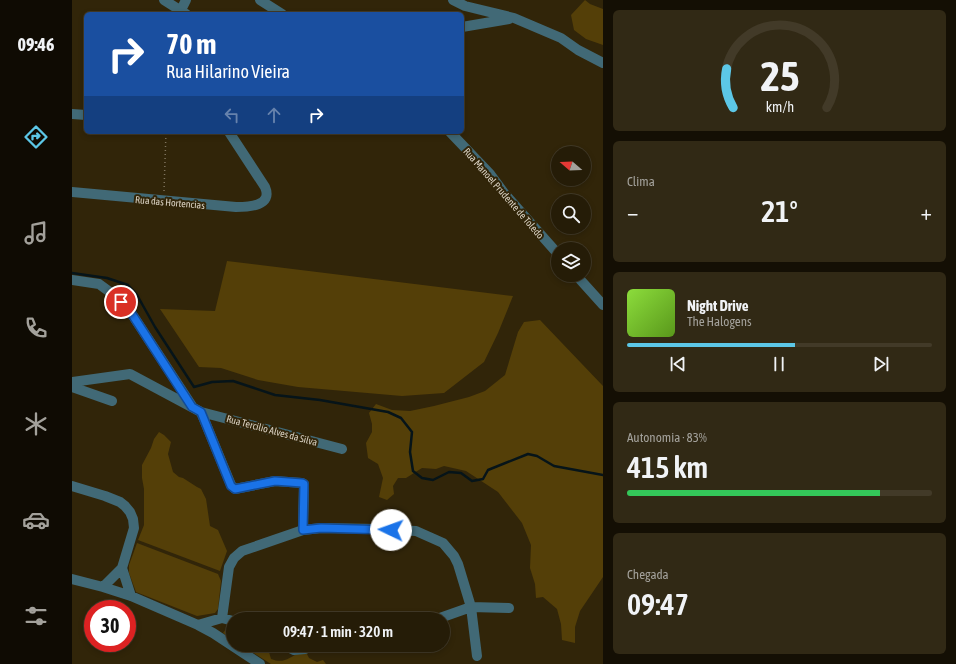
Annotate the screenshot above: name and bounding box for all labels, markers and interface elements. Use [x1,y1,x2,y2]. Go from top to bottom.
icon: right [100,28,152,80]
text: 70 m [166,28,216,60]
text: 09:46 [17,34,55,55]
text: 25 [760,52,799,100]
text: Rua Hilarino Vieira [166,61,290,82]
text: km/h [765,99,794,115]
icon: left [221,104,243,126]
icon: ahead [263,104,285,126]
icon: right [305,104,327,126]
icon: directions [22,123,50,151]
street label: Rua Manoel Prudente de Toledo [461,146,546,241]
north arrow [551,146,591,186]
map controls [551,146,591,282]
text: Clima [627,174,655,189]
street label: Rua das Hortencias [135,194,206,211]
button: search [551,194,591,234]
text: 21° [761,194,798,228]
text: − [627,199,638,225]
text: + [921,199,932,225]
icon: music [22,219,50,247]
button: layers [551,242,591,282]
pin [104,285,138,319]
icon: arrive [110,291,132,313]
text: Night Drive [687,297,749,314]
icon: phone [22,314,50,342]
text: The Halogens [687,314,752,329]
icon: previous [667,353,689,375]
icon: pause [768,353,790,375]
icon: next [870,353,892,375]
icon: climate [22,410,50,438]
street label: Rua Tercílio Alves da Silva [225,413,319,448]
text: Autonomia · 83% [627,430,707,445]
text: 415 km [627,450,708,484]
icon: car [22,506,50,534]
position arrow [370,509,412,551]
text: Chegada [627,567,669,582]
text: 09:47 [627,587,689,621]
speed limit sign: 30 [84,600,136,652]
icon: filters [22,602,50,630]
text: 09:47 · 1 min · 320 m [283,623,393,640]

